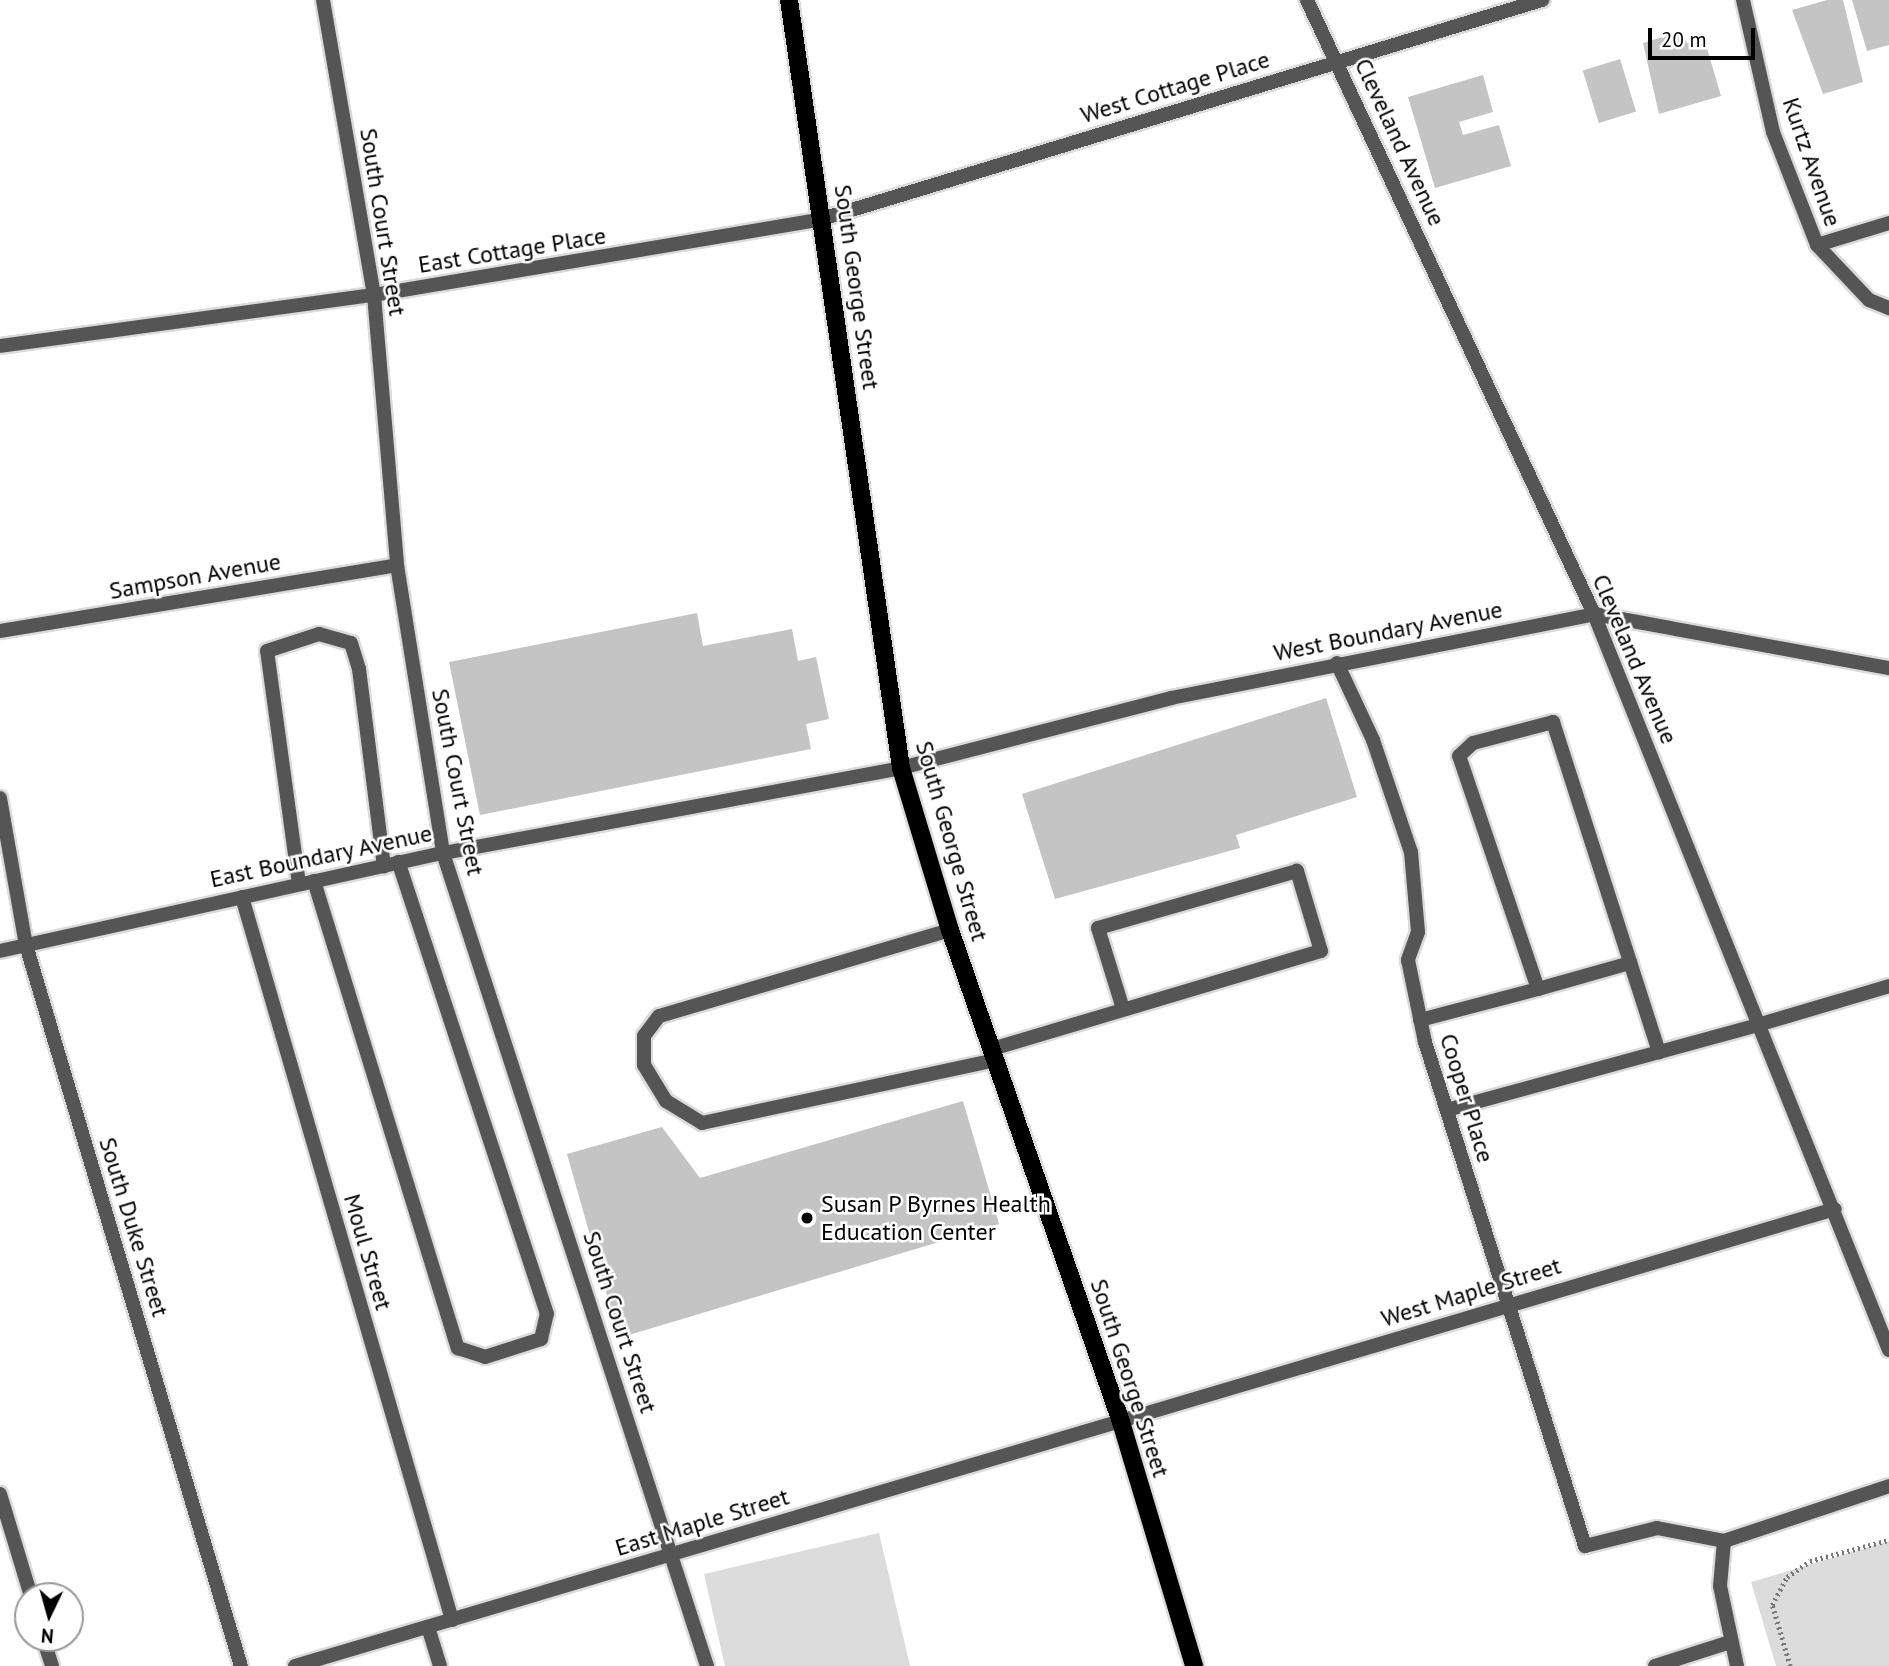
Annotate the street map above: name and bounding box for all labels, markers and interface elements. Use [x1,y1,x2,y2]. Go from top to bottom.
scale bar [1651,14,1758,58]
text: 20 m [1661,26,1707,53]
street label: West Cottage Place [1077,45,1273,129]
street label: Cleveland Avenue [1348,53,1452,231]
street label: Kurtz Avenue [1776,93,1848,231]
street label: South Court Street [354,126,412,318]
street label: South George Street [828,183,886,391]
street label: East Cottage Place [416,221,608,279]
street label: Sampson Avenue [107,547,283,605]
street label: Cleveland Avenue [1586,570,1684,748]
street label: West Boundary Avenue [1270,595,1506,667]
street label: South Court Street [426,686,490,878]
street label: South George Street [910,738,994,944]
street label: East Boundary Avenue [207,818,435,894]
street label: Cooper Place [1434,1030,1500,1166]
street label: South Duke Street [93,1134,175,1320]
place label: Susan P Byrnes Health Education Center [821,1190,1052,1246]
street label: Moul Street [338,1191,398,1313]
marker: Susan P Byrnes Health Education Center [799,1210,815,1226]
street label: South Court Street [577,1227,663,1417]
street label: West Maple Street [1378,1251,1564,1333]
street label: South George Street [1084,1275,1176,1481]
street label: East Maple Street [612,1482,792,1562]
north arrow [14,1582,84,1652]
text: N [40,1623,55,1648]

